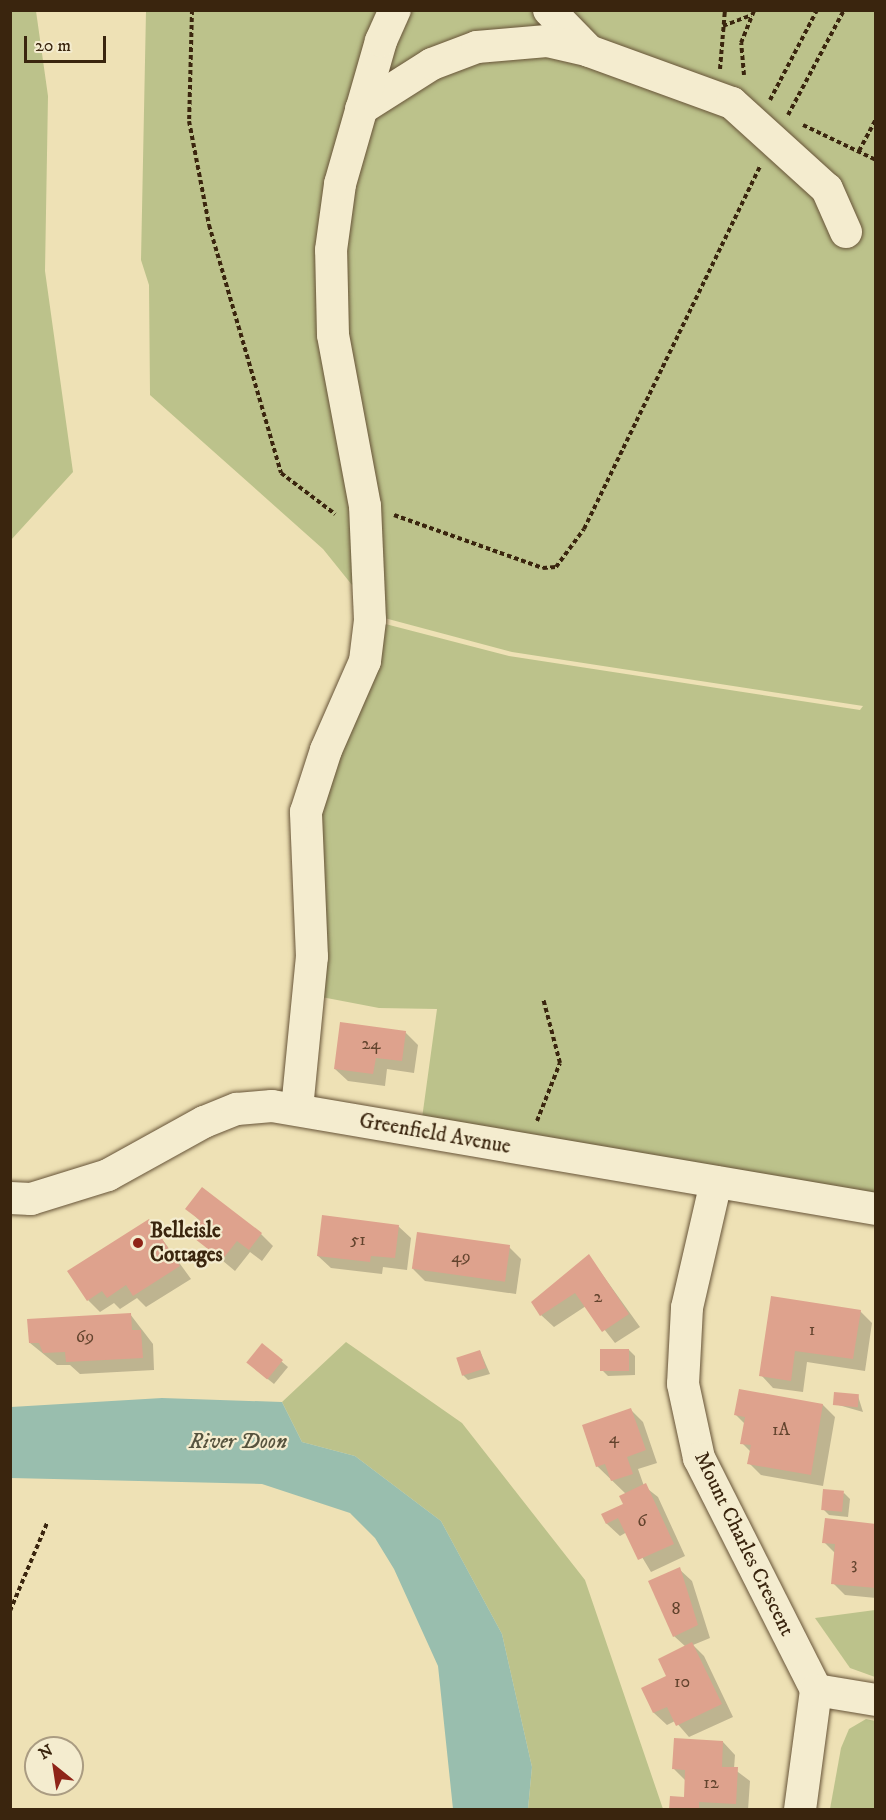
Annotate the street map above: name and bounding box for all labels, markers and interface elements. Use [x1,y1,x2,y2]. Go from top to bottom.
scale bar [27,24,110,62]
text: 20 m [35,35,71,57]
house number: 24 [361,1033,381,1055]
street label: Greenfield Avenue [357,1108,513,1160]
place label: Belleisle Cottages [150,1218,222,1268]
house number: 51 [350,1229,366,1251]
marker: Belleisle Cottages [131,1236,145,1250]
house number: 49 [451,1246,471,1268]
house number: 2 [594,1286,602,1308]
house number: 1 [809,1319,815,1341]
house number: 69 [76,1326,94,1348]
house number: 1A [772,1419,790,1441]
house number: 4 [609,1427,619,1449]
water label: River Doon [189,1429,287,1455]
street label: Mount Charles Crescent [688,1448,800,1640]
house number: 6 [637,1510,647,1532]
house number: 3 [851,1553,857,1575]
house number: 8 [671,1598,681,1620]
house number: 10 [674,1671,690,1693]
north arrow [24,1736,84,1796]
text: N [35,1740,57,1764]
house number: 12 [703,1772,719,1794]

